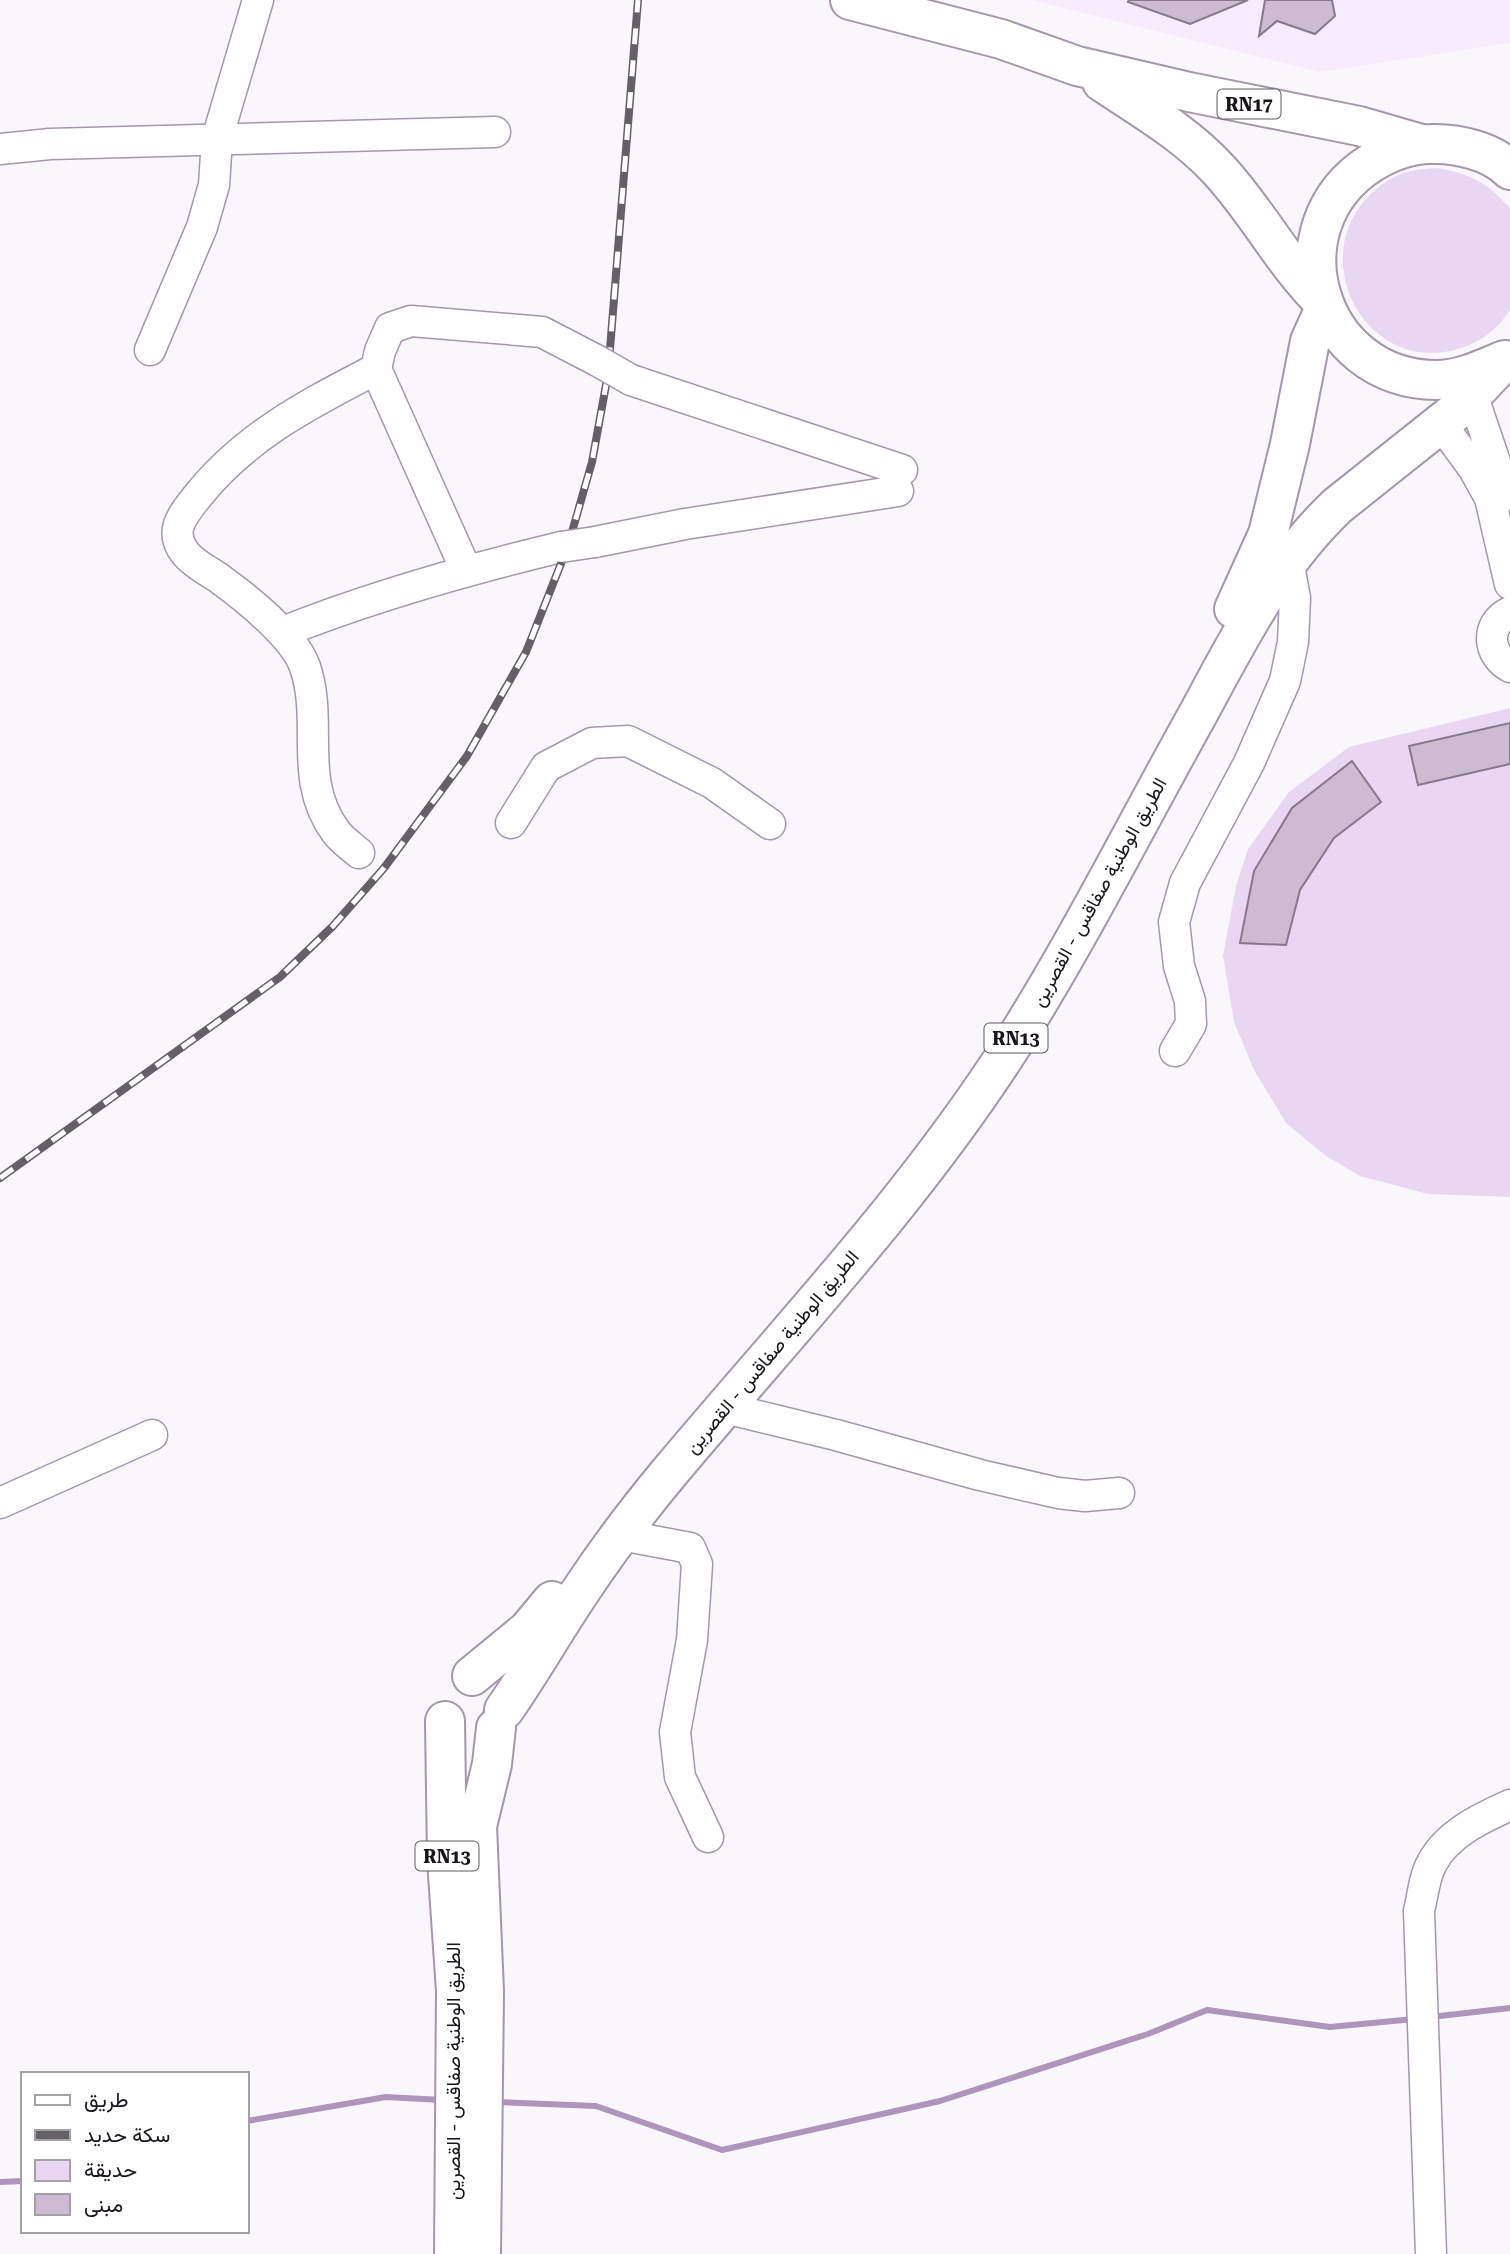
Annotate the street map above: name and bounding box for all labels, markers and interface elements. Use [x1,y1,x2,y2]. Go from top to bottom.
road number: RN17 [1218,90,1280,119]
street label: الطريق الوطنية صفاقس - القصرين [1026,774,1172,1010]
road number: RN13 [984,1023,1048,1052]
street label: الطريق الوطنية صفاقس - القصرين [680,1246,864,1458]
road number: RN13 [416,1842,478,1870]
street label: الطريق الوطنية صفاقس - القصرين [442,1942,465,2200]
legend [21,2072,248,2233]
text: طريق [84,2088,129,2113]
text: سكة حديد [84,2123,170,2147]
text: حديقة [84,2158,137,2182]
text: مبنى [84,2193,123,2217]

